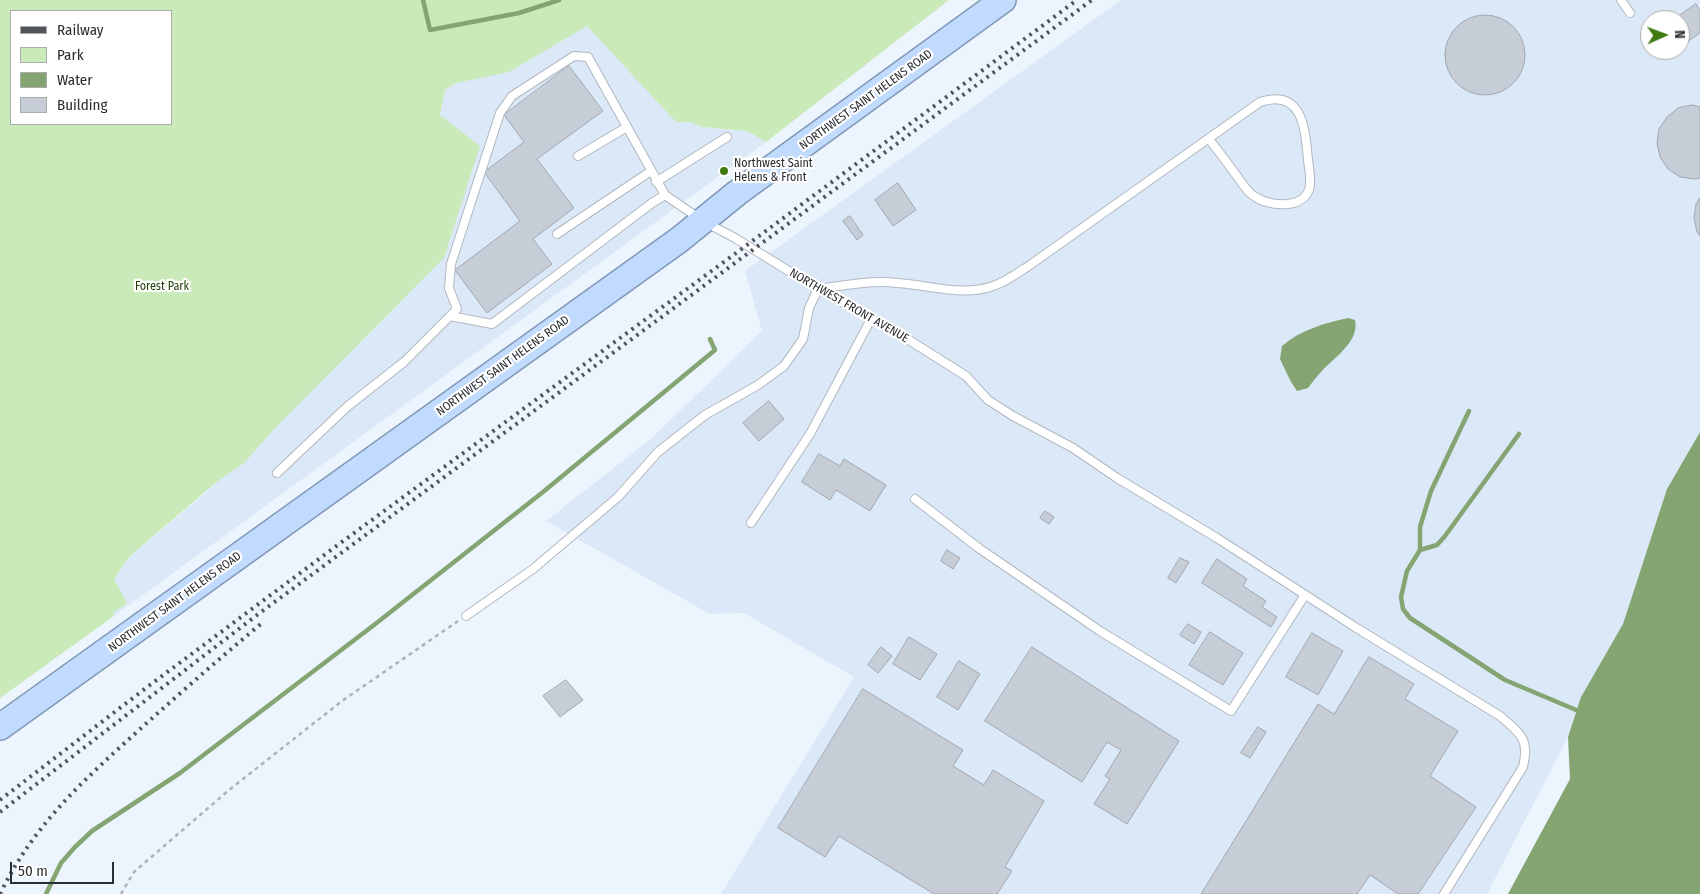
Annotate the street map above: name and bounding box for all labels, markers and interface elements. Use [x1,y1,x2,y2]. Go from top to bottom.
legend [10,10,172,125]
north arrow [1640,10,1690,60]
text: Railway [57,21,104,39]
text: N [1671,30,1688,39]
text: Park [57,46,84,64]
street label: NORTHWEST SAINT HELENS ROAD [797,47,935,153]
text: Water [57,71,92,89]
text: Building [57,96,108,114]
place label: Northwest Saint Helens & Front [734,157,813,185]
marker: Northwest Saint Helens & Front [718,165,730,177]
street label: NORTHWEST FRONT AVENUE [787,266,911,346]
park label: Forest Park [135,280,189,294]
street label: NORTHWEST SAINT HELENS ROAD [434,313,572,419]
street label: NORTHWEST SAINT HELENS ROAD [106,549,244,655]
scale bar [12,852,116,884]
text: 50 m [18,862,48,880]

